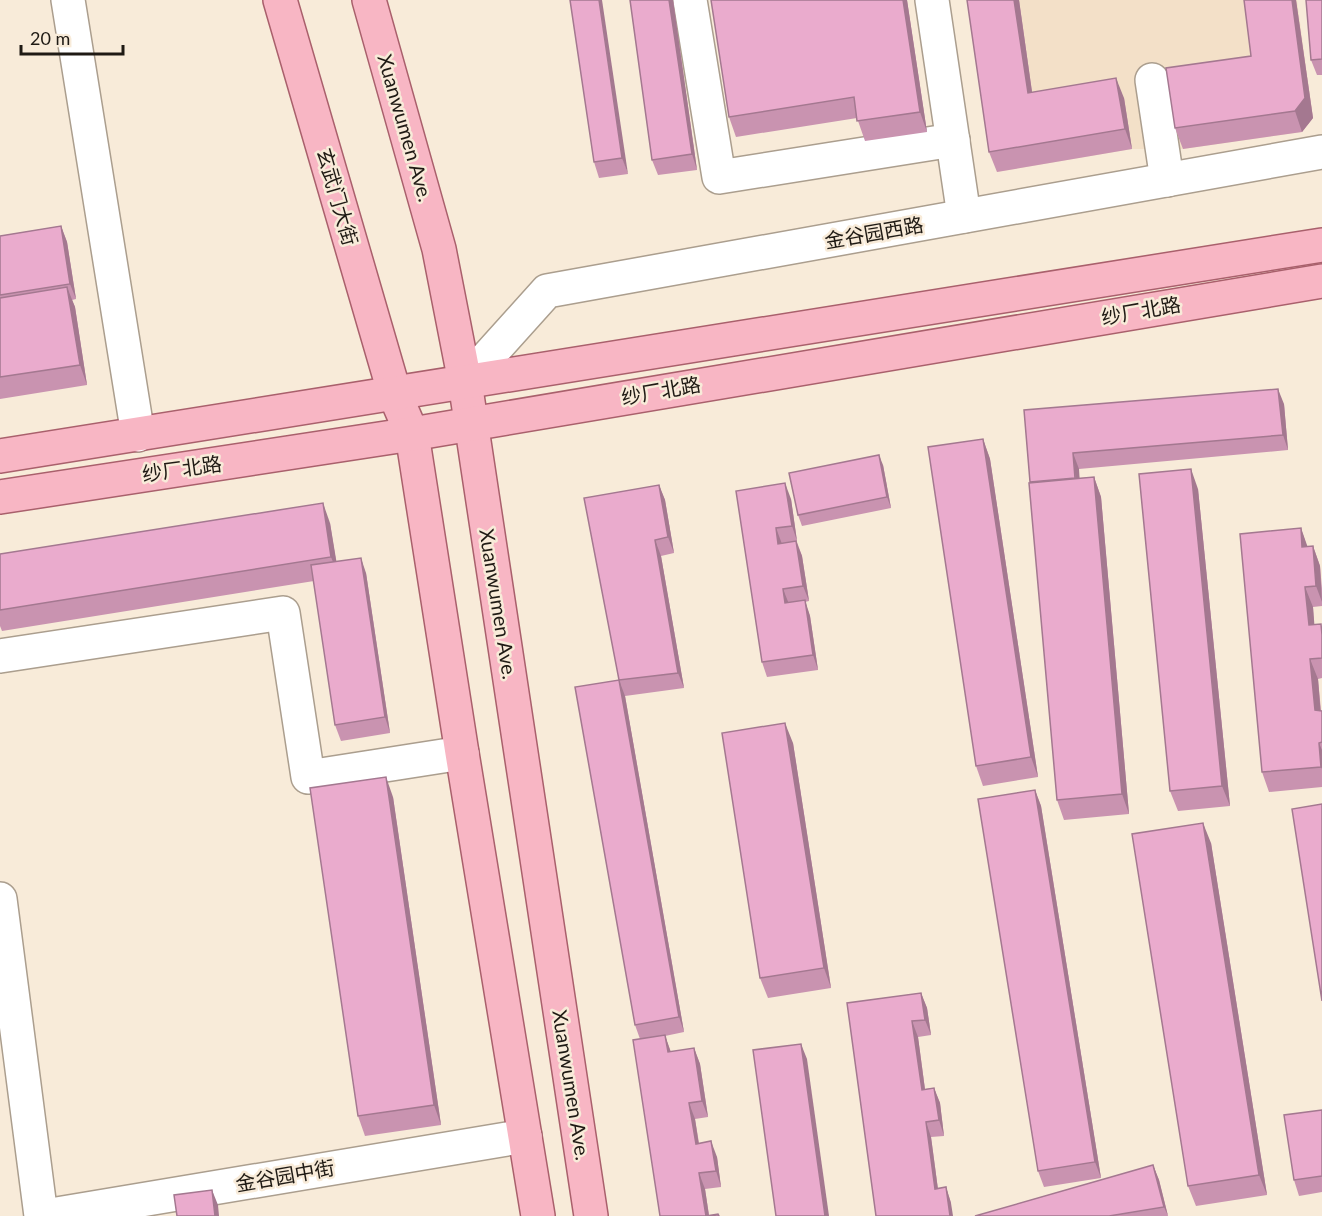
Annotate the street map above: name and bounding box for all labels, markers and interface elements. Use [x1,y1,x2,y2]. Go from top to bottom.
scale bar [21,18,123,56]
text: 20 m [30,27,70,49]
street label: Xuanwumen Ave. [373,51,438,204]
street label: 玄武门大街 [313,145,363,248]
street label: 金谷园西路 [823,212,925,253]
street label: 纱厂北路 [1099,291,1182,329]
street label: 纱厂北路 [619,371,702,409]
street label: 纱厂北路 [141,451,223,485]
street label: Xuanwumen Ave. [475,527,523,681]
street label: Xuanwumen Ave. [548,1008,596,1162]
street label: 金谷园中街 [234,1155,336,1196]

